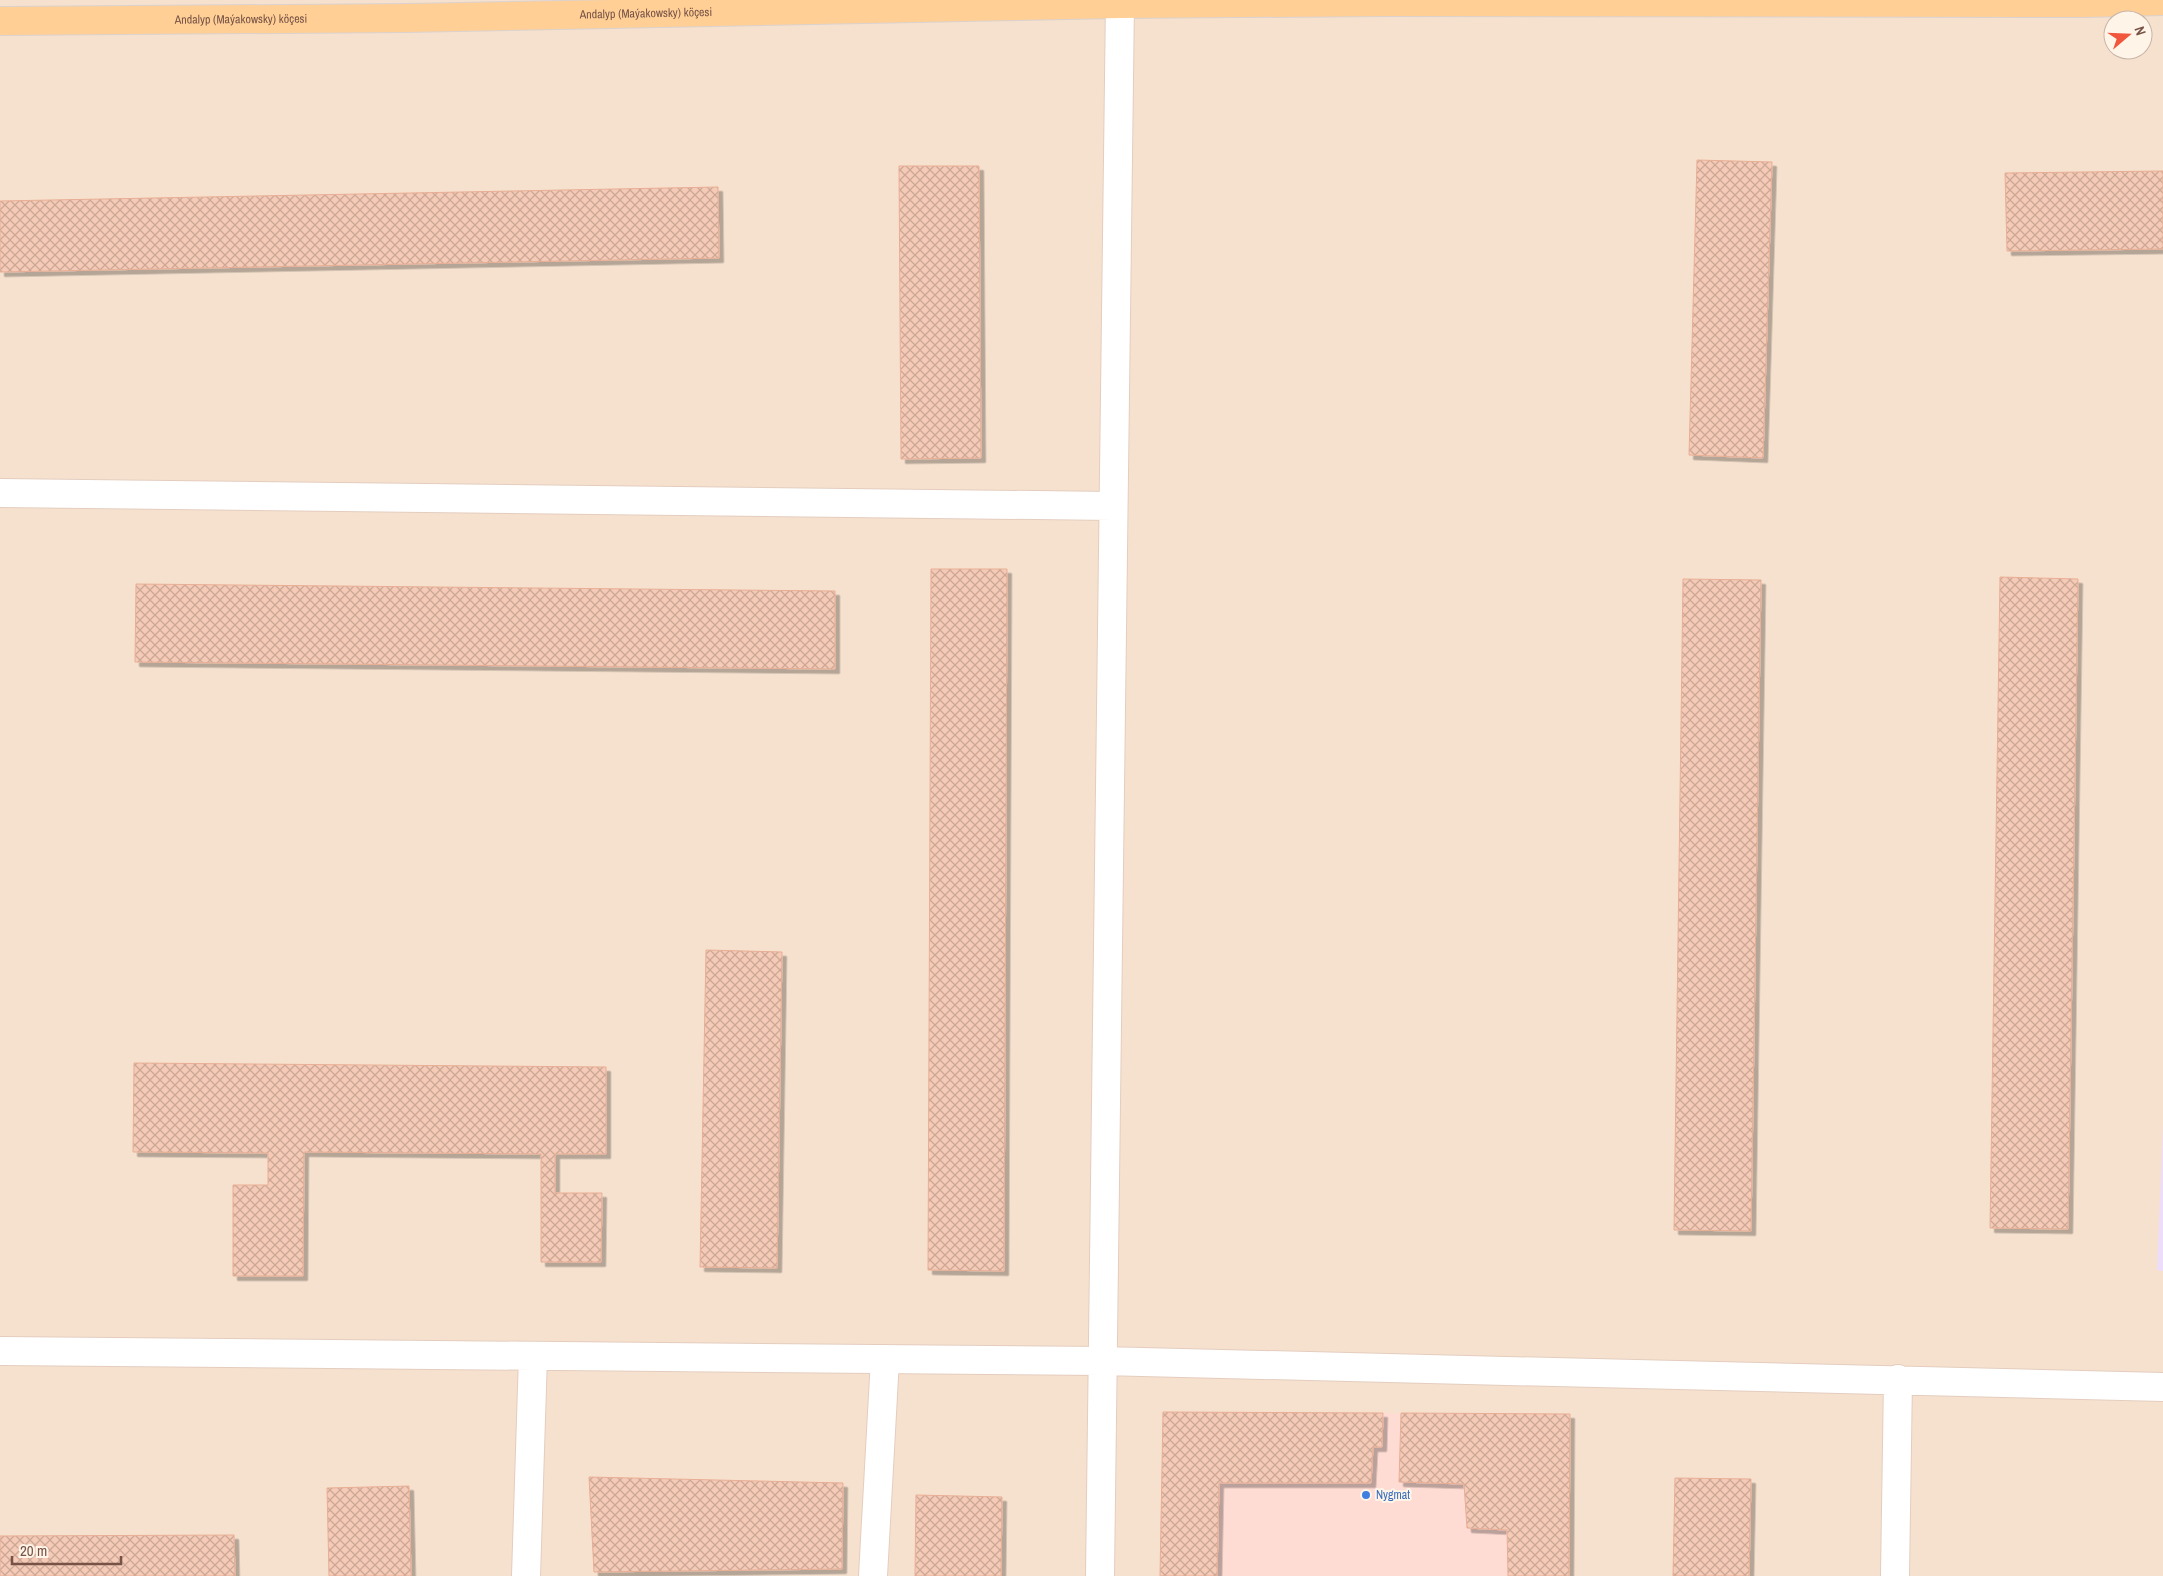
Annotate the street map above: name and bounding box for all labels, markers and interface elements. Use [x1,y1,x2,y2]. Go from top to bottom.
street label: Andalyp (Maýakowsky) köçesi [579,4,712,23]
north arrow [2103,10,2153,60]
street label: Andalyp (Maýakowsky) köçesi [174,11,307,28]
text: N [2130,24,2150,38]
place label: Nygmat [1376,1487,1410,1503]
marker: Nygmat [1360,1489,1372,1501]
scale bar [12,1534,121,1566]
text: 20 m [20,1540,47,1561]

